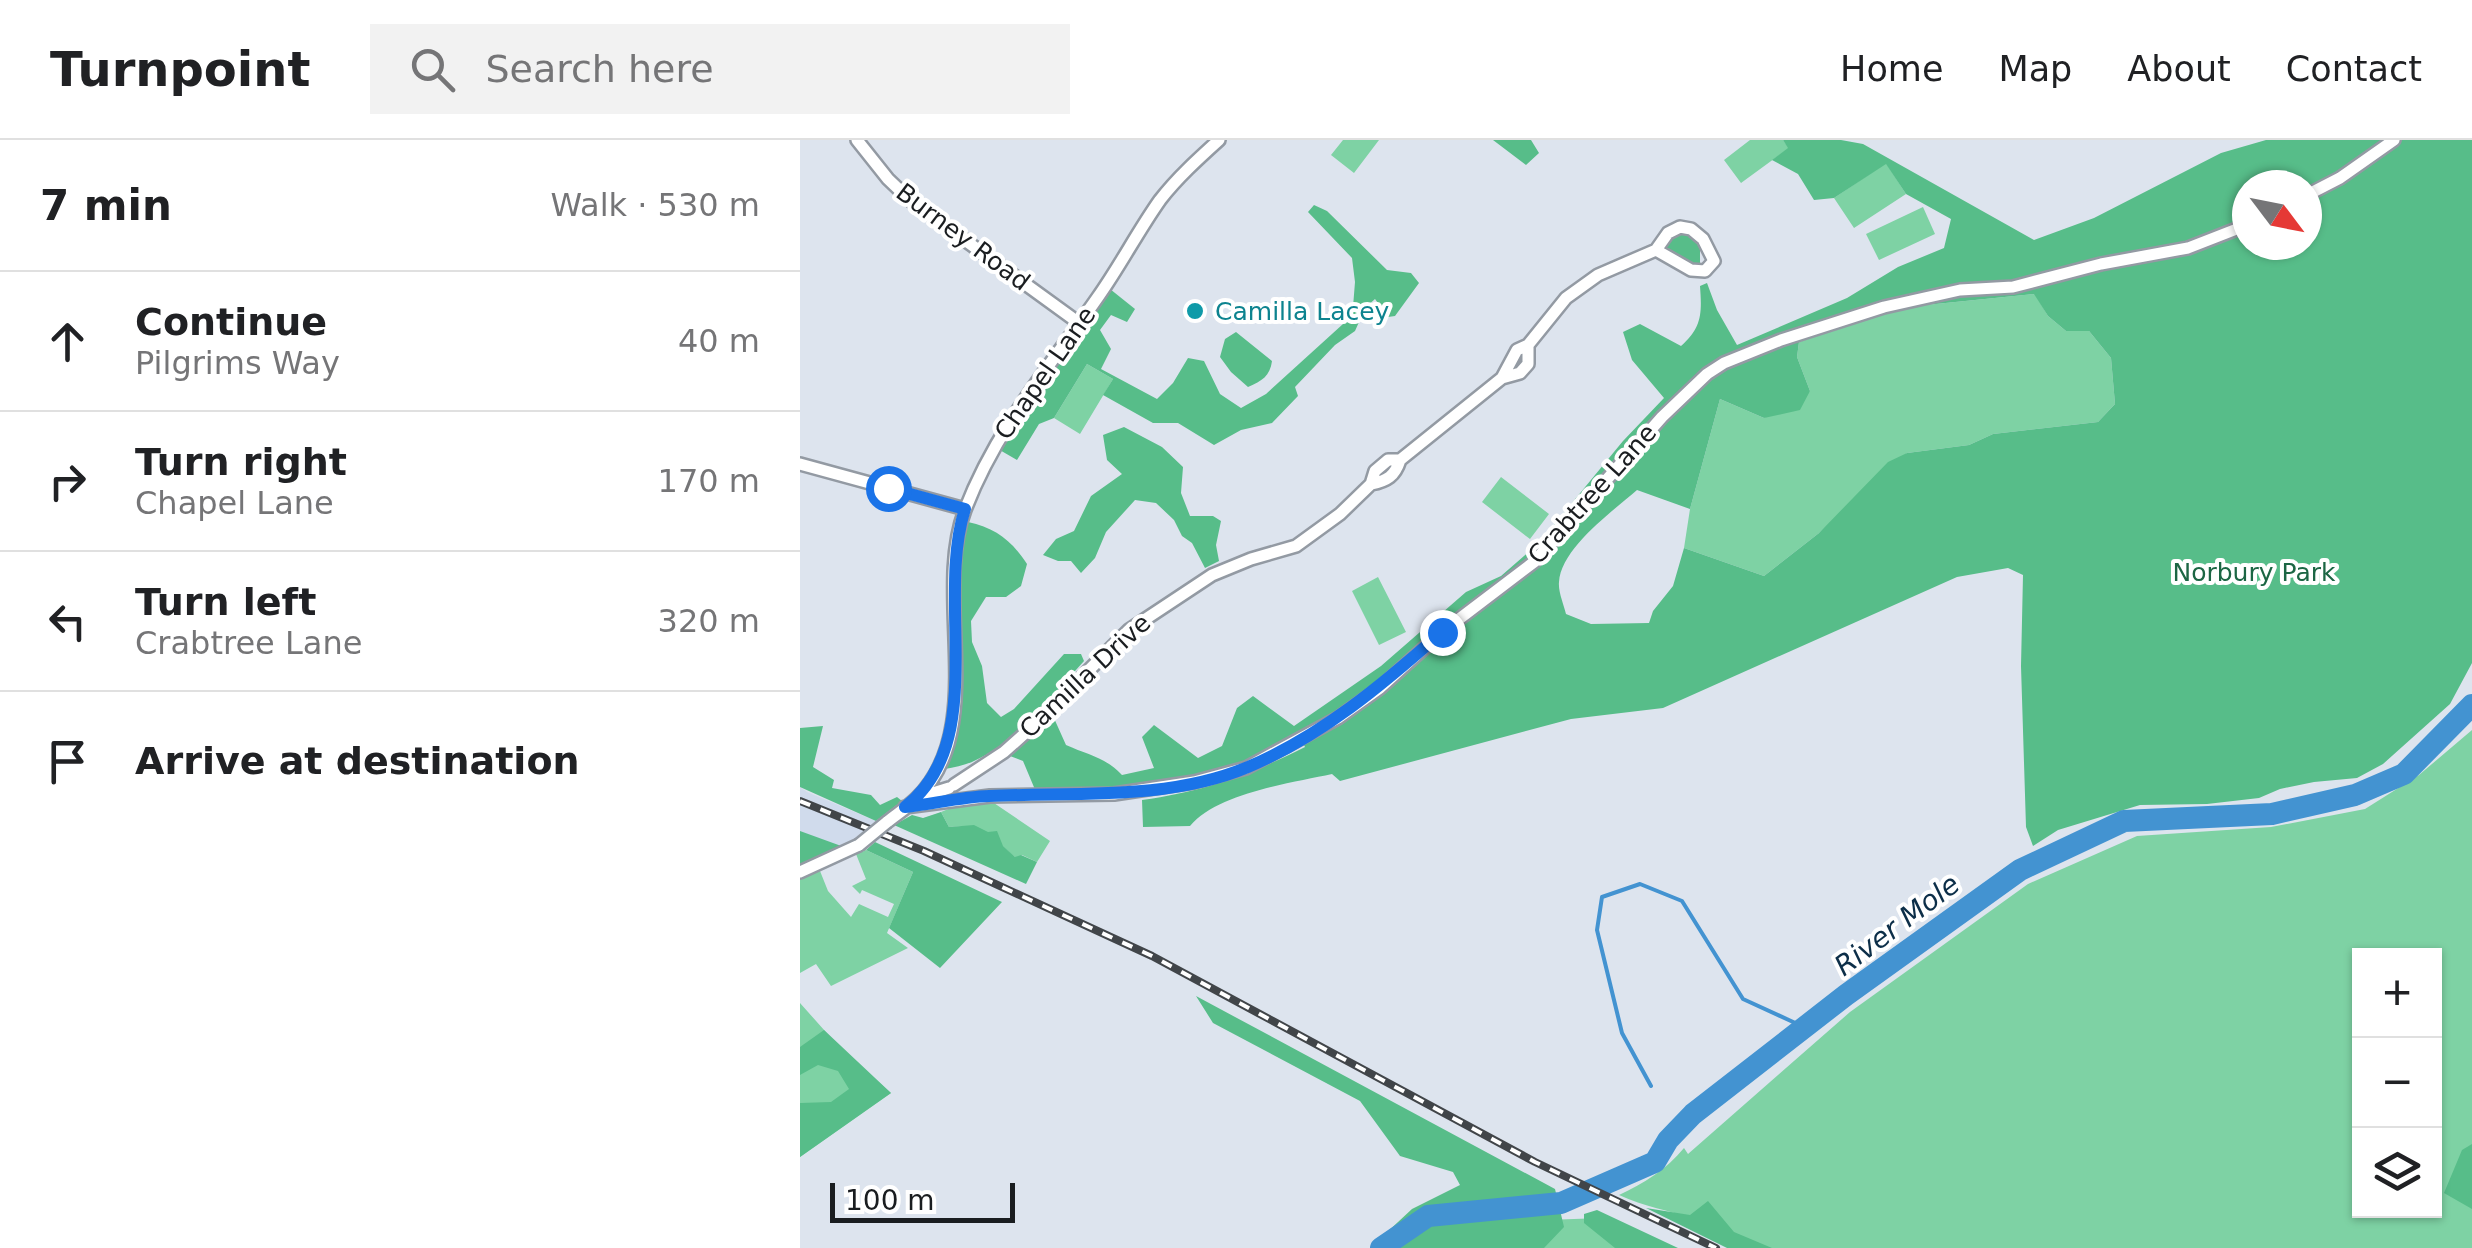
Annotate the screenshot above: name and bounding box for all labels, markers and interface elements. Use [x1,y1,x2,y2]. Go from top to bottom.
search box [370,24,1070,114]
text: Turnpoint [50,41,310,97]
icon: search [405,42,460,97]
text: Search here [485,47,714,91]
text: Home [1840,49,1943,89]
text: Map [1998,49,2072,89]
text: About [2127,49,2231,89]
text: Contact [2286,49,2422,89]
north arrow [2232,170,2322,260]
street label: Burney Road [891,177,1035,297]
text: 7 min [40,181,172,230]
text: Walk · 530 m [550,186,760,224]
place label: Camilla Lacey [1215,297,1390,326]
text: Continue [135,300,327,344]
marker: Camilla Lacey [1184,300,1206,322]
street label: Chapel Lane [989,301,1101,445]
icon: ahead [40,314,95,369]
text: 40 m [678,322,760,360]
text: Pilgrims Way [135,344,340,382]
street label: Crabtree Lane [1522,418,1662,570]
text: Turn right [135,440,347,484]
icon: right [40,454,95,509]
text: 170 m [658,462,760,500]
route start [866,466,912,512]
text: Chapel Lane [135,484,334,522]
park label: Norbury Park [2172,558,2336,587]
text: Turn left [135,580,316,624]
icon: left [40,594,95,649]
text: 320 m [658,602,760,640]
street label: Camilla Drive [1014,608,1156,744]
route end [1420,610,1466,656]
text: Crabtree Lane [135,624,362,662]
icon: arrive [40,734,95,789]
text: Arrive at destination [135,739,580,783]
water label: River Mole [1828,867,1966,983]
map controls [2352,948,2442,1218]
button: + [2352,948,2442,1038]
button: − [2352,1038,2442,1128]
button: layers [2352,1128,2442,1218]
scale bar [830,1178,1015,1222]
text: 100 m [845,1184,935,1217]

